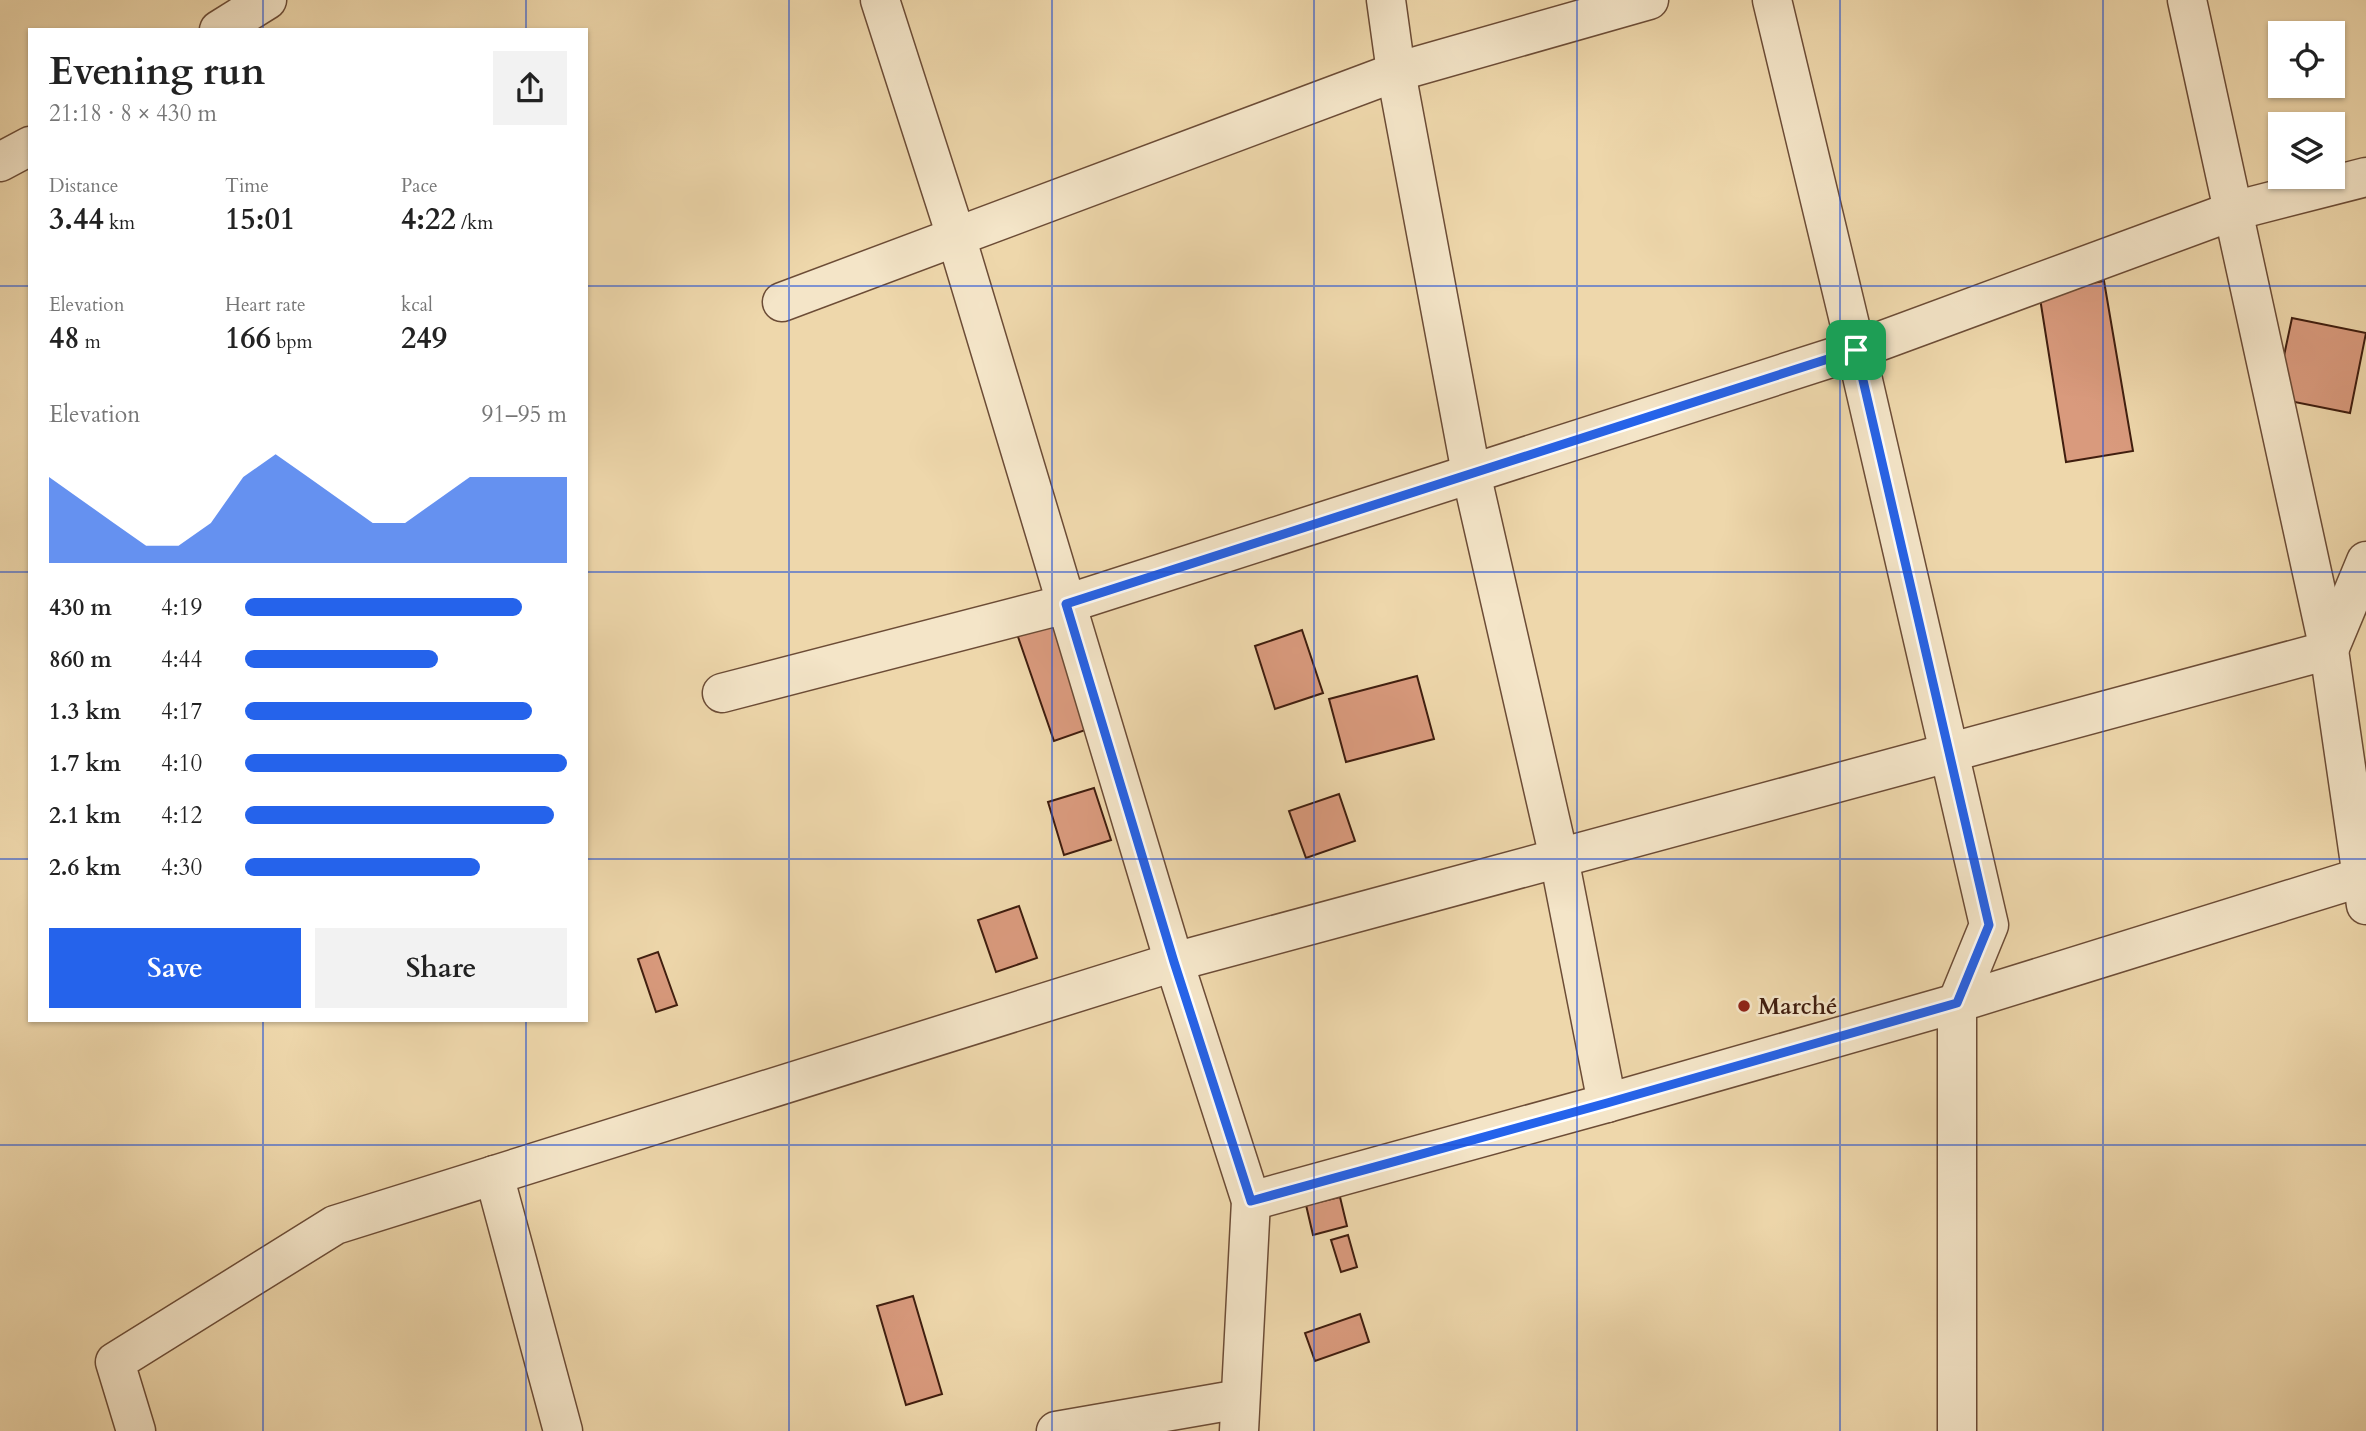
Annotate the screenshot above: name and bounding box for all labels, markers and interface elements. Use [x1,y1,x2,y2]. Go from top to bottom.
map controls [2268,21,2345,189]
button: locate [2268,21,2345,98]
text: Evening run [49,46,265,98]
button: share [493,51,567,125]
text: 21:18 · 8 × 430 m [49,98,217,129]
button: layers [2268,112,2345,189]
text: Distance [49,173,118,199]
text: Time [225,173,269,199]
text: Pace [401,173,438,199]
text: 3.44 [49,199,104,240]
text: 15:01 [225,199,295,240]
text: 4:22 [401,199,456,240]
text: km [104,210,135,236]
text: /km [456,210,493,236]
text: Elevation [49,292,124,318]
text: Heart rate [225,292,306,318]
text: kcal [401,292,433,318]
text: 48 [49,318,80,359]
text: 166 [225,318,271,359]
text: 249 [401,318,447,359]
pin [1826,320,1886,380]
text: m [80,329,101,355]
text: bpm [271,329,313,355]
icon: arrive [1837,331,1875,369]
text: Elevation [49,399,140,430]
text: 91–95 m [482,399,567,430]
text: 430 m [49,592,112,623]
text: 4:19 [161,592,202,623]
text: 860 m [49,644,112,675]
text: 4:44 [161,644,202,675]
text: 1.3 km [49,696,121,727]
text: 4:17 [161,696,202,727]
text: 1.7 km [49,748,121,779]
text: 4:10 [161,748,202,779]
text: 2.1 km [49,800,121,831]
text: 4:12 [161,800,202,831]
text: 2.6 km [49,852,121,883]
text: 4:30 [161,852,202,883]
button: Save [49,928,301,1008]
button: Share [315,928,567,1008]
place label: Marché [1758,991,1837,1022]
marker: Marché [1736,998,1752,1014]

